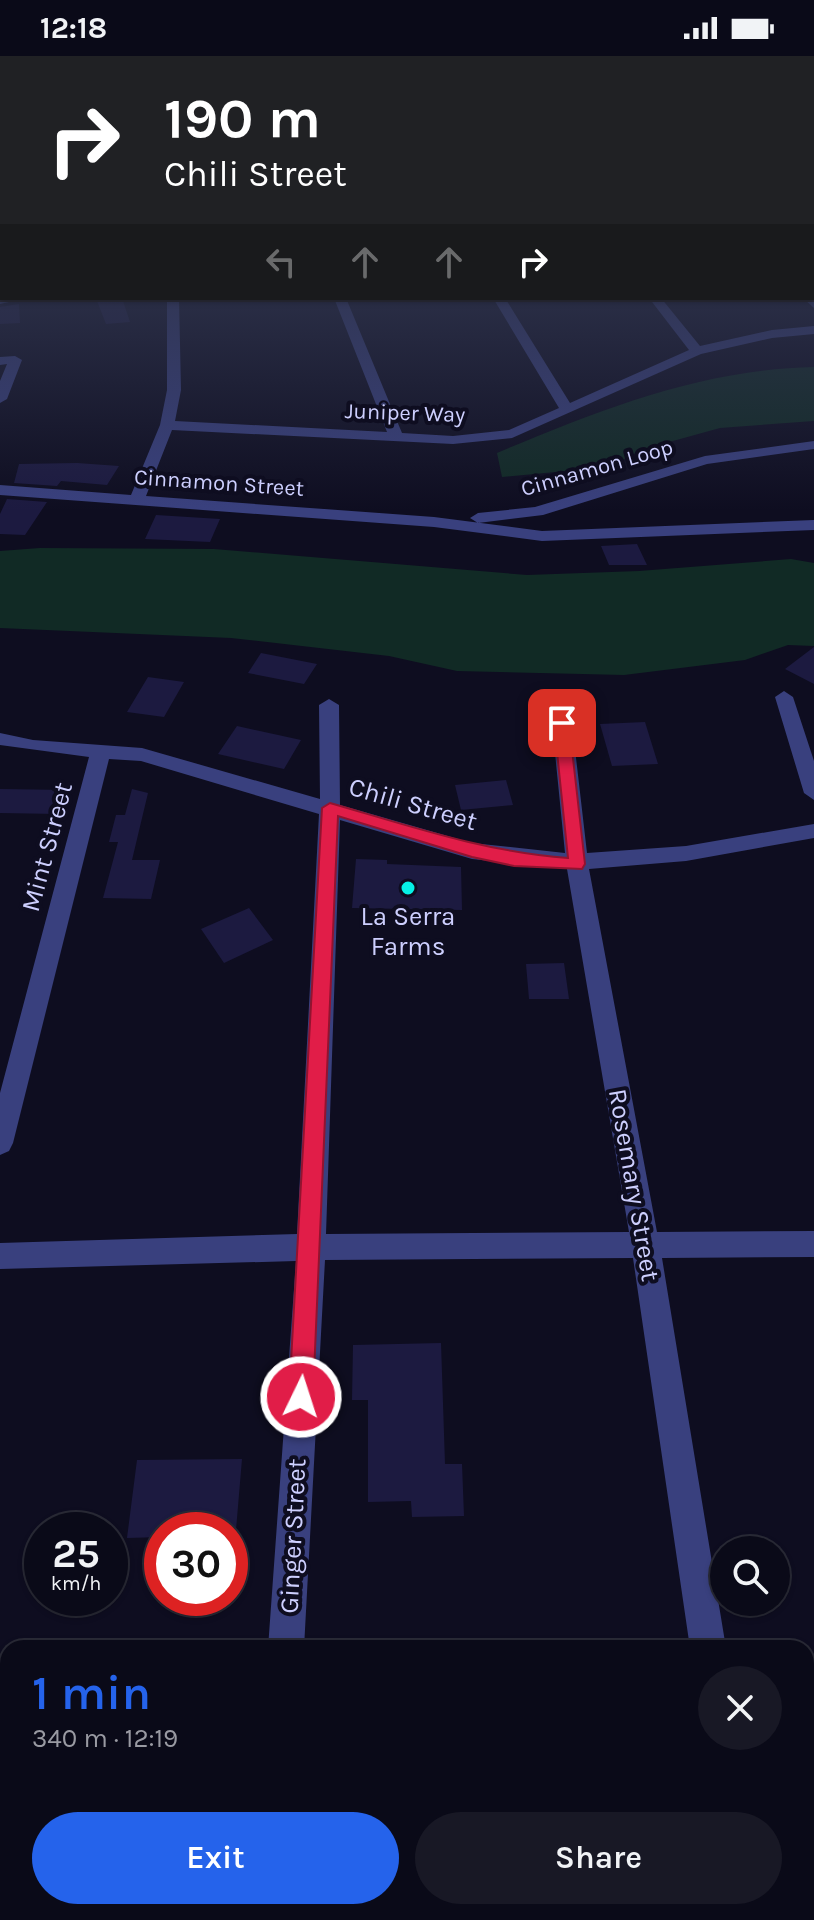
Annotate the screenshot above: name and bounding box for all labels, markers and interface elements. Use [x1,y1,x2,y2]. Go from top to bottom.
text: 12:18 [40,10,107,46]
text: 190 m [164,86,321,151]
icon: right [32,88,136,192]
text: Chili Street [164,153,347,195]
icon: left [259,240,303,284]
icon: ahead [343,240,387,284]
icon: ahead [427,240,471,284]
icon: right [511,240,555,284]
street label: Juniper Way [344,398,466,428]
street label: Cinnamon Loop [518,434,676,502]
street label: Cinnamon Street [133,464,305,502]
pin [528,689,596,757]
icon: arrive [540,701,584,745]
street label: Chili Street [345,771,481,837]
street label: Mint Street [15,779,79,915]
marker: La Serra Farms [399,879,417,897]
place label: La Serra Farms [361,901,455,962]
street label: Rosemary Street [602,1086,666,1284]
position arrow [259,1355,343,1439]
street label: Ginger Street [273,1457,313,1614]
speed limit sign: 30 [144,1512,248,1616]
text: 25 [52,1530,100,1577]
map controls [710,1536,790,1616]
button: search [710,1536,790,1616]
text: km/h [51,1572,101,1595]
text: 1 min [32,1665,151,1721]
button: close [698,1666,782,1750]
text: 340 m · 12:19 [32,1723,178,1754]
button: Exit [32,1812,399,1904]
button: Share [415,1812,782,1904]

